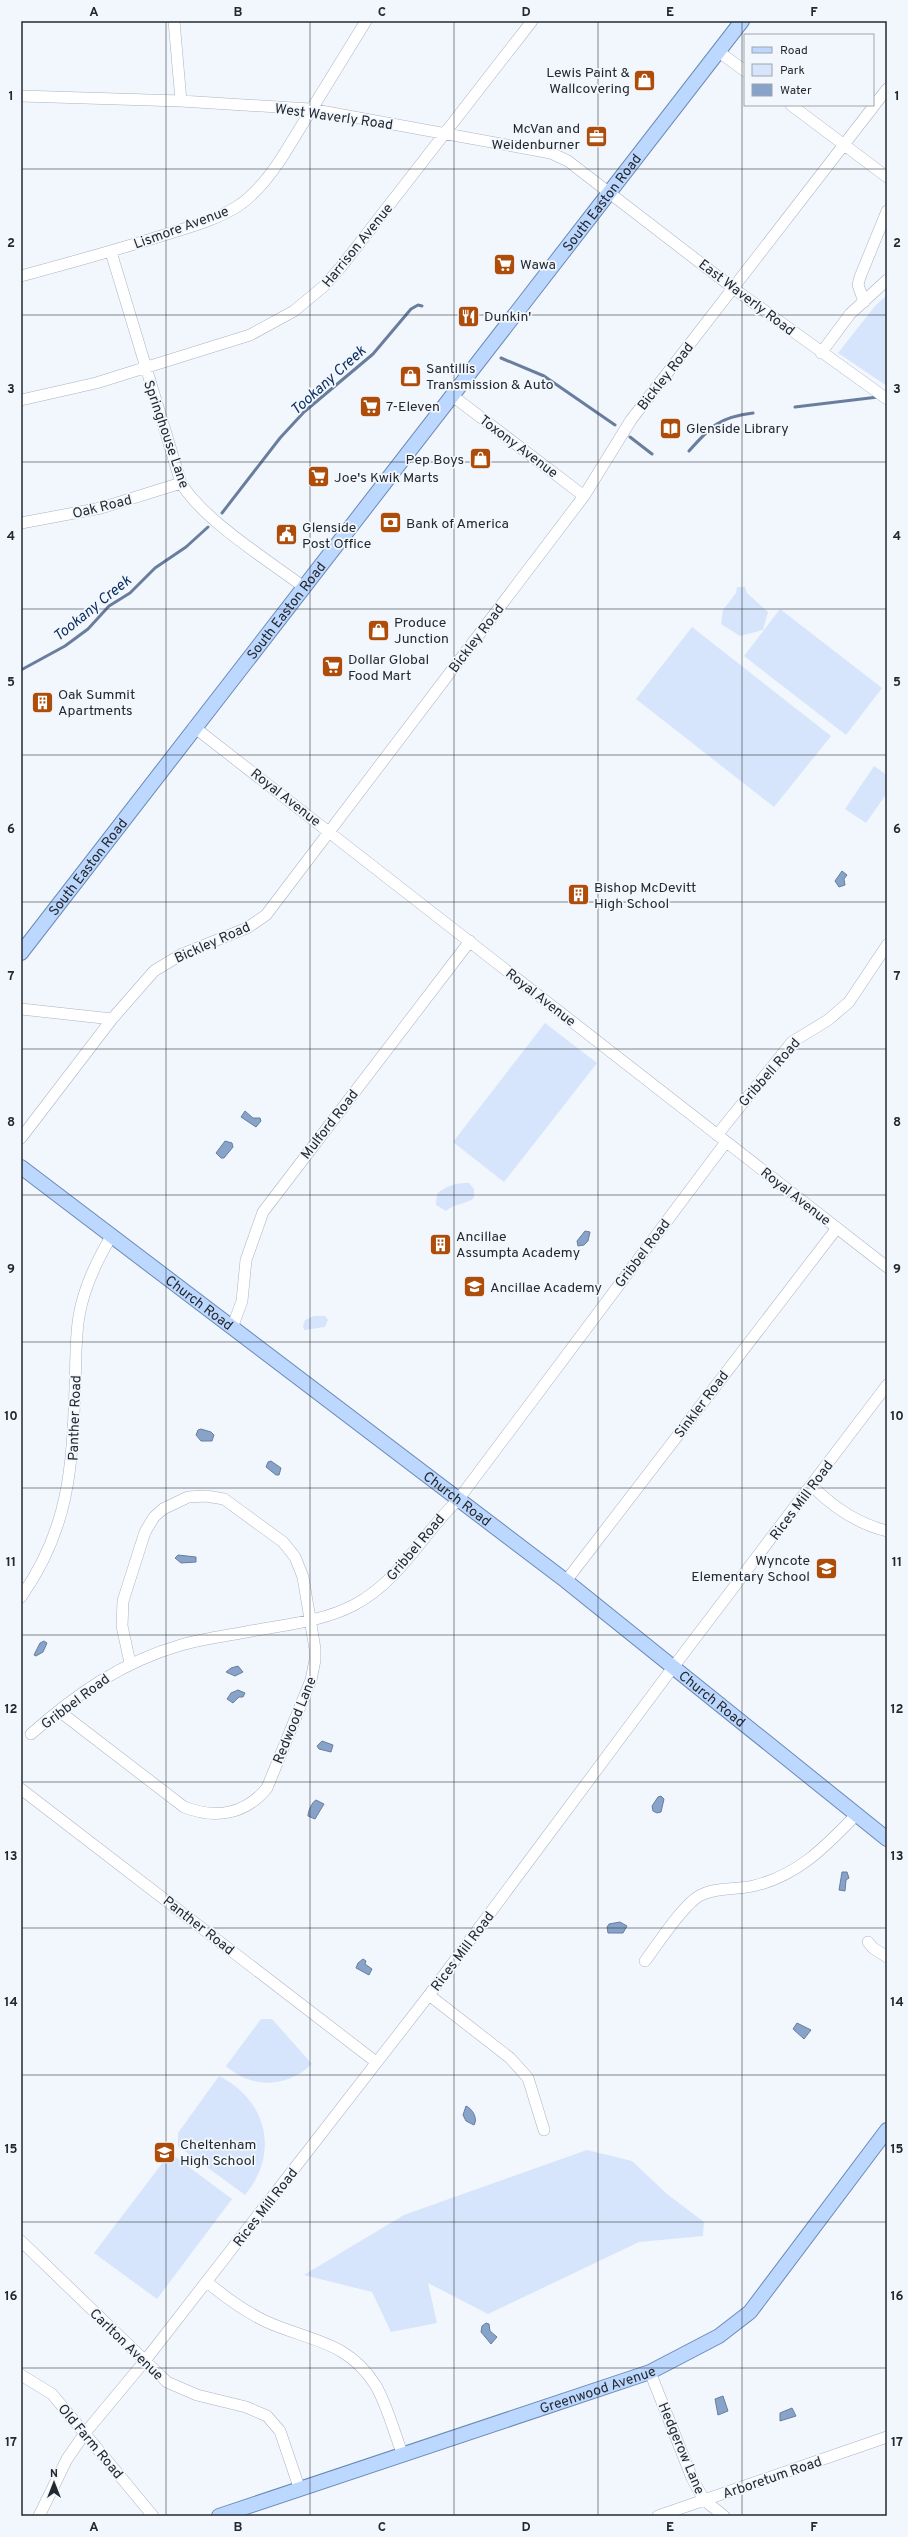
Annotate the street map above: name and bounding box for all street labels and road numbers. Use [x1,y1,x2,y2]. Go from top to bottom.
street label: West Waverly Road [274,101,394,134]
street label: South Easton Road [560,151,646,255]
street label: Harrison Avenue [319,201,397,291]
street label: Lismore Avenue [132,203,231,253]
street label: East Waverly Road [695,256,798,340]
street label: Bickley Road [634,340,698,414]
street label: Springhouse Lane [139,378,192,491]
street label: Toxony Avenue [476,412,561,482]
street label: Oak Road [71,492,134,523]
street label: South Easton Road [244,559,330,664]
street label: Bickley Road [446,601,508,676]
street label: Royal Avenue [247,766,324,831]
street label: South Easton Road [46,816,132,920]
street label: Bickley Road [172,919,253,968]
street label: Royal Avenue [502,966,579,1031]
street label: Gribbell Road [736,1035,804,1111]
street label: Mulford Road [298,1087,363,1163]
street label: Royal Avenue [757,1165,834,1230]
street label: Gribbel Road [612,1216,674,1292]
street label: Church Road [161,1273,236,1335]
street label: Sinkler Road [671,1368,733,1442]
street label: Panther Road [66,1375,85,1461]
street label: Rices Mill Road [767,1458,838,1544]
street label: Church Road [419,1469,494,1531]
street label: Gribbel Road [383,1511,449,1585]
street label: Church Road [675,1668,748,1732]
street label: Gribbel Road [38,1671,114,1733]
street label: Redwood Lane [270,1674,321,1767]
street label: Panther Road [159,1893,237,1959]
street label: Rices Mill Road [428,1909,499,1995]
street label: Rices Mill Road [230,2165,302,2251]
street label: Carlton Avenue [86,2306,166,2385]
street label: Greenwood Avenue [538,2363,659,2418]
street label: Hedgerow Lane [654,2400,708,2497]
street label: Old Farm Road [54,2401,126,2483]
street label: Arboretum Road [721,2454,824,2503]

